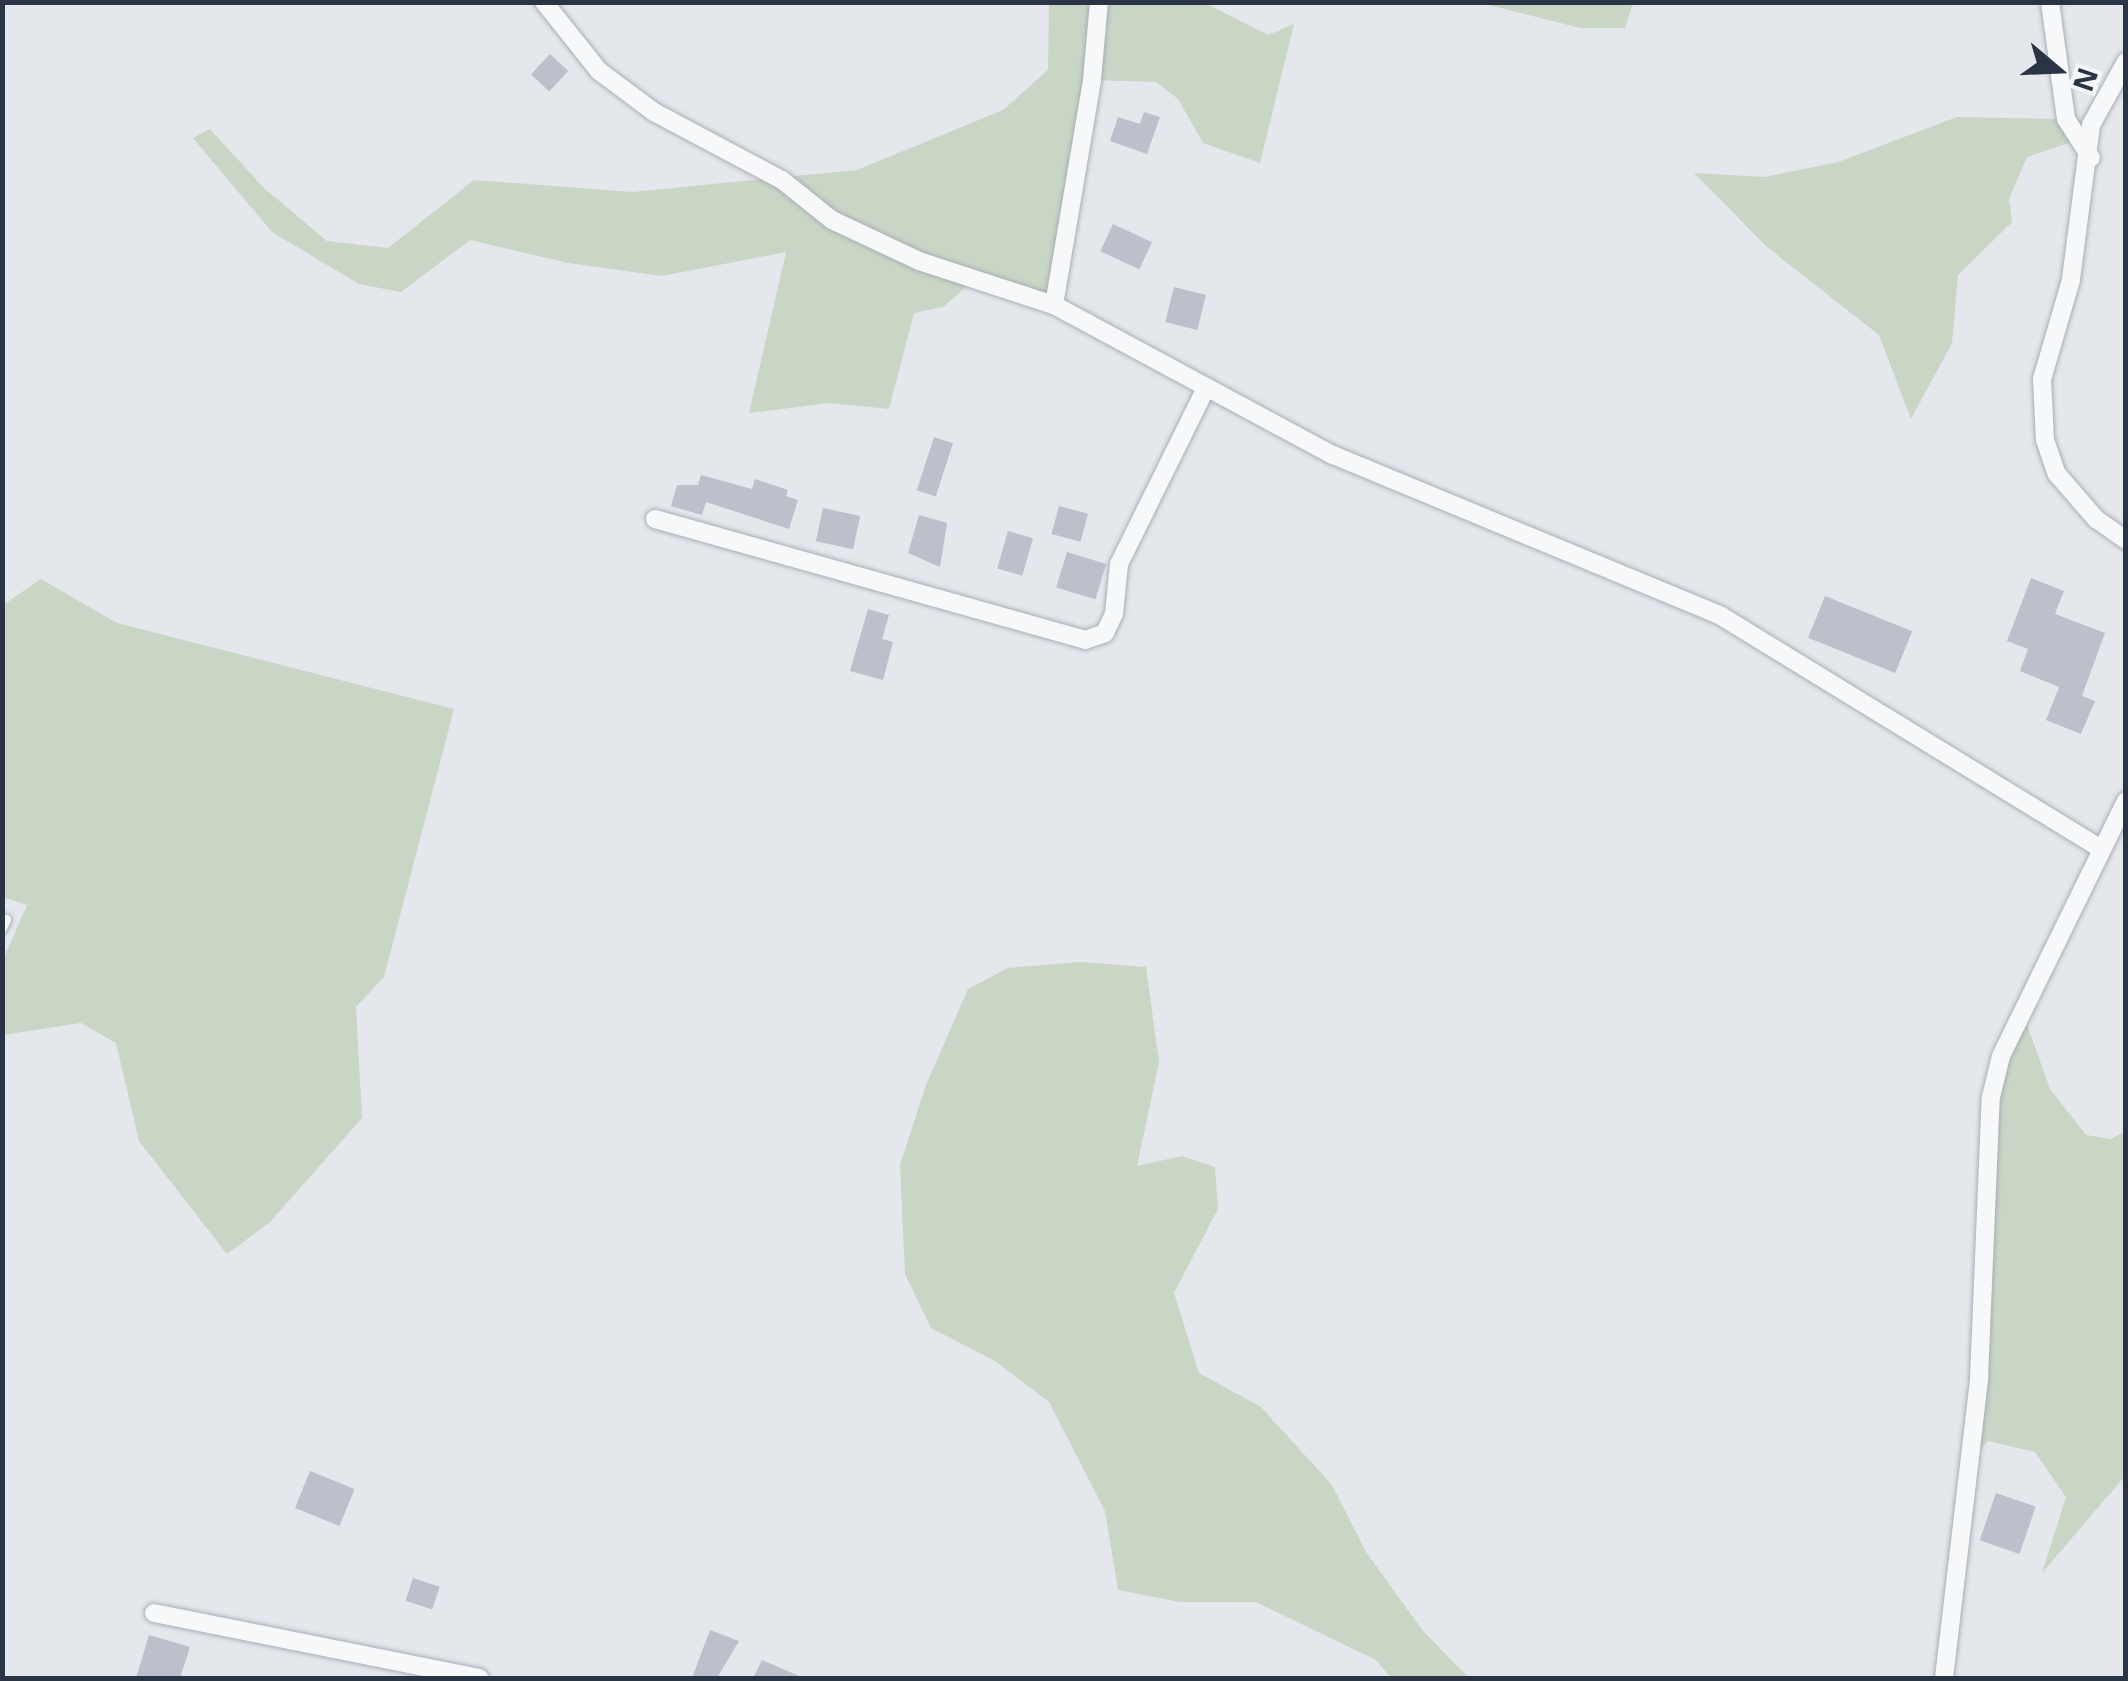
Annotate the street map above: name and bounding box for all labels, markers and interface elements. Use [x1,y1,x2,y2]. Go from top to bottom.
north arrow [2008,20,2108,120]
text: N [2065,63,2108,97]

